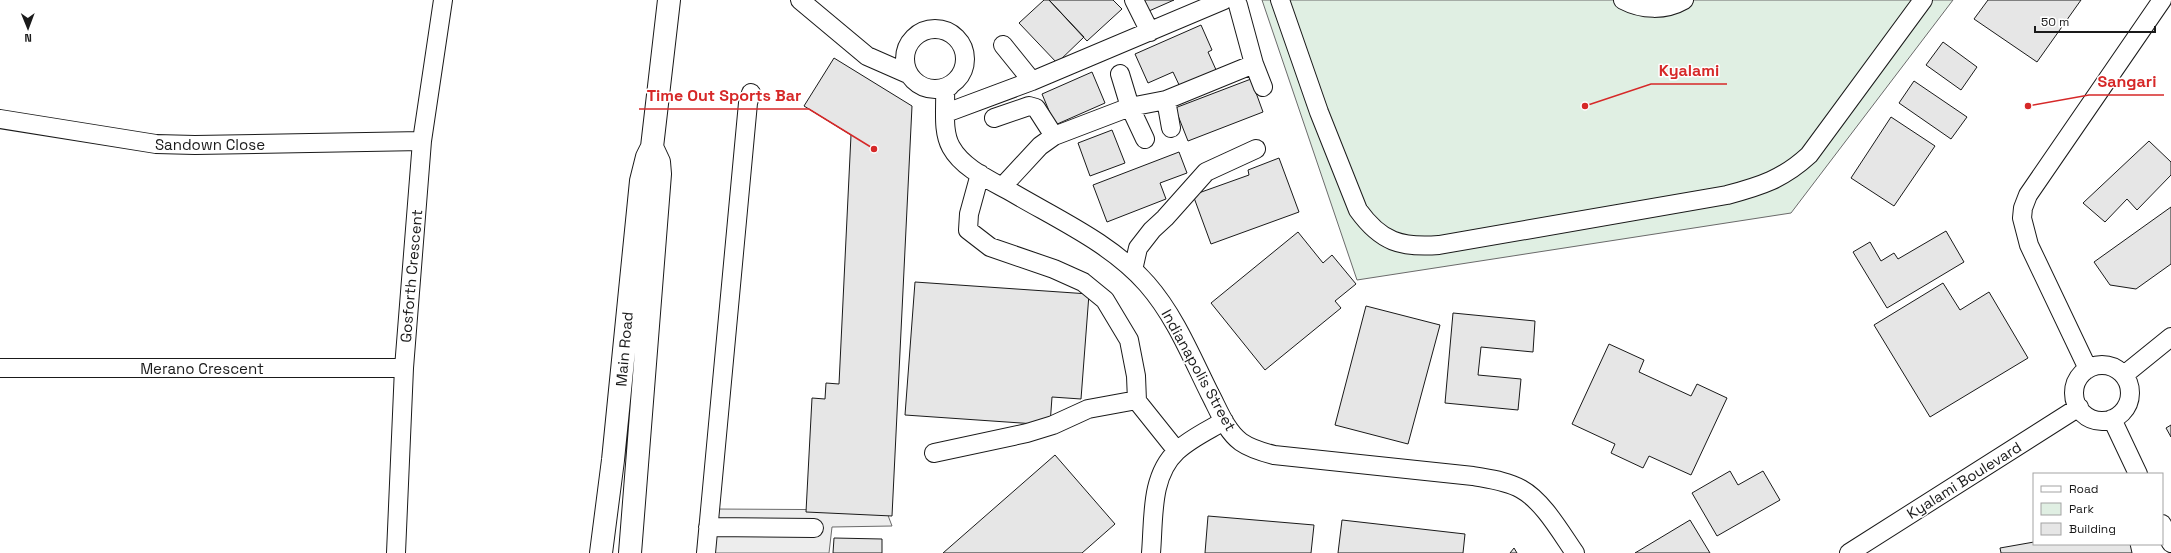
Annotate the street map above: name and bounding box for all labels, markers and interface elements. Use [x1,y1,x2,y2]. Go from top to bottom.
north arrow [8,8,48,48]
scale bar [2035,8,2155,34]
text: 50 m [2041,14,2069,30]
text: N [24,31,32,45]
callout: Kyalami [1651,56,1727,84]
text: Kyalami [1659,60,1719,81]
callout: Sangari [2089,67,2164,95]
text: Sangari [2098,71,2156,92]
callout: Time Out Sports Bar [639,81,809,109]
text: Time Out Sports Bar [647,85,801,106]
street label: Sandown Close [155,135,265,154]
street label: Gosforth Crescent [396,209,426,343]
street label: Indianapolis Street [1158,306,1240,434]
street label: Main Road [611,311,637,387]
street label: Merano Crescent [140,359,264,378]
street label: Kyalami Boulevard [1903,437,2025,523]
legend [2033,473,2163,545]
text: Road [2069,481,2098,497]
text: Park [2069,501,2094,517]
text: Building [2069,521,2116,537]

